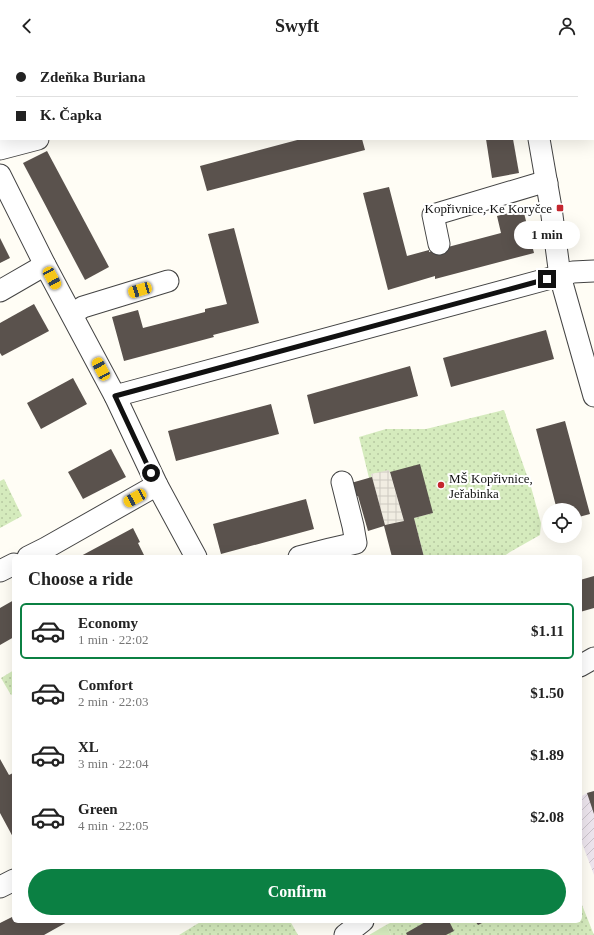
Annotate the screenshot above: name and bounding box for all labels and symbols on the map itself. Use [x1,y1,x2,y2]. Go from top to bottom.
place label: Kopřivnice, Ke Koryčce [425,201,552,216]
marker: Kopřivnice, Ke Koryčce [555,203,565,213]
callout: 1 min [514,221,580,249]
car [41,265,63,291]
route end [538,270,556,288]
car [127,281,153,299]
car [90,356,112,382]
route start [142,464,160,482]
place label: MŠ Kopřivnice, Jeřabinka [449,471,533,501]
marker: MŠ Kopřivnice, Jeřabinka [436,480,446,490]
car [122,487,148,509]

